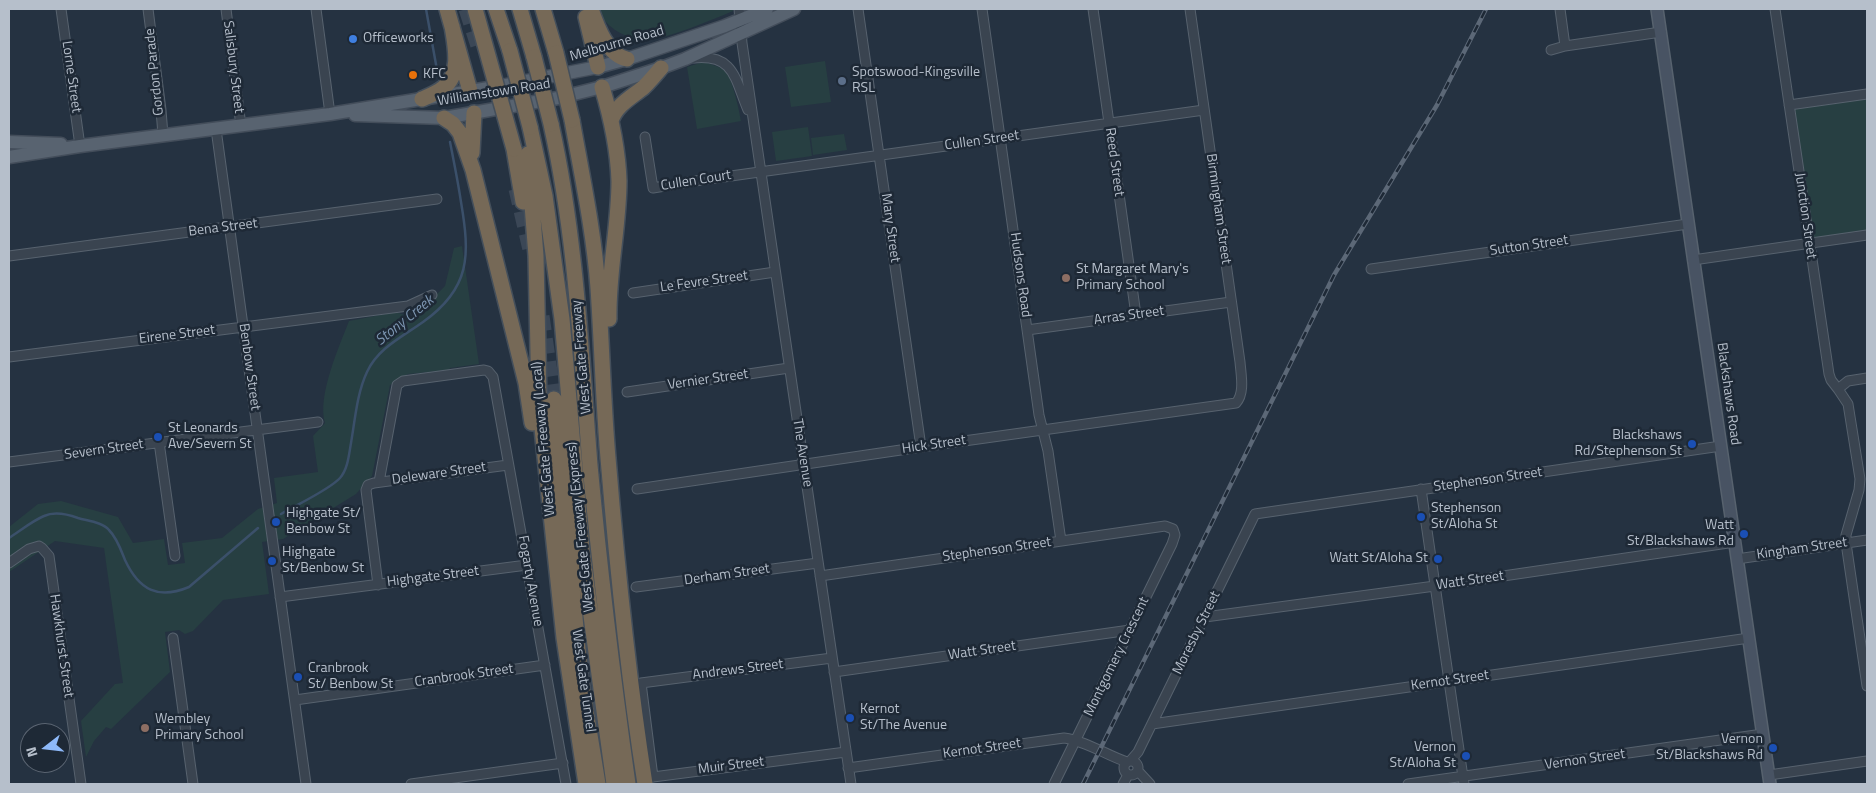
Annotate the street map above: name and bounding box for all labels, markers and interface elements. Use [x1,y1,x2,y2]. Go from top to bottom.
street label: Salisbury Street [219,20,247,114]
street label: Melbourne Road [568,23,666,65]
street label: Gordon Parade [142,28,168,116]
place label: Officeworks [363,31,434,47]
marker: Officeworks [347,33,359,45]
street label: Lorne Street [58,40,84,114]
place label: Spotswood-Kingsville RSL [852,65,980,98]
place label: KFC [423,67,446,83]
marker: KFC [407,69,419,81]
marker: Spotswood-Kingsville RSL [836,75,848,87]
street label: Williamstown Road [436,76,552,110]
street label: Cullen Street [944,127,1020,155]
street label: Reed Street [1101,127,1127,197]
street label: Birmingham Street [1202,153,1234,265]
street label: Cullen Court [660,167,732,195]
street label: Junction Street [1791,172,1819,260]
street label: Mary Street [877,192,903,264]
street label: Bena Street [188,215,258,241]
street label: Hudsons Road [1006,231,1034,319]
street label: Sutton Street [1489,232,1569,260]
place label: St Margaret Mary's Primary School [1076,262,1189,294]
street label: Le Fevre Street [659,268,749,296]
marker: St Margaret Mary's Primary School [1060,272,1072,284]
water label: Stony Creek [372,292,438,350]
street label: West Gate Freeway [569,299,595,415]
street label: Arras Street [1093,303,1165,329]
street label: Eirene Street [138,322,216,348]
street label: Benbow Street [235,322,263,412]
street label: Blackshaws Road [1712,342,1744,446]
street label: West Gate Freeway (Local) [529,361,559,517]
street label: Vernier Street [667,366,749,394]
street label: The Avenue [788,418,816,488]
place label: St Leonards Ave/Severn St [168,421,252,454]
place label: Blackshaws Rd/Stephenson St [1575,428,1682,461]
marker: St Leonards Ave/Severn St [152,431,164,443]
street label: Hick Street [901,432,967,458]
street label: Severn Street [63,436,145,464]
marker: Blackshaws Rd/Stephenson St [1686,438,1698,450]
street label: West Gate Freeway (Express) [564,441,598,613]
street label: Deleware Street [391,459,487,489]
street label: Stephenson Street [1433,464,1543,496]
place label: Stephenson St/Aloha St [1431,501,1501,534]
place label: Highgate St/ Benbow St [286,506,361,538]
marker: Stephenson St/Aloha St [1415,511,1427,523]
marker: Highgate St/ Benbow St [270,516,282,528]
place label: Watt St/Blackshaws Rd [1627,518,1734,550]
marker: Watt St/Blackshaws Rd [1738,528,1750,540]
street label: Fogarty Avenue [514,534,546,628]
street label: Stephenson Street [942,534,1052,566]
street label: Kingham Street [1756,534,1848,564]
place label: Highgate St/Benbow St [282,545,364,578]
place label: Watt St/Aloha St [1329,551,1428,567]
marker: Watt St/Aloha St [1432,553,1444,565]
marker: Highgate St/Benbow St [266,555,278,567]
street label: Derham Street [683,561,771,589]
street label: Highgate Street [386,563,480,591]
street label: Watt Street [1435,568,1505,594]
street label: Moresby Street [1170,589,1224,677]
street label: Hawkhurst Street [45,593,77,699]
street label: Montgomery Crescent [1081,595,1153,719]
street label: West Gate Tunnel [567,629,599,733]
street label: Watt Street [947,638,1017,664]
street label: Andrews Street [692,656,784,684]
place label: Cranbrook St/ Benbow St [308,661,393,694]
street label: Cranbrook Street [413,661,515,691]
street label: Kernot Street [1410,667,1490,695]
marker: Cranbrook St/ Benbow St [292,671,304,683]
place label: Kernot St/The Avenue [860,702,947,734]
place label: Wembley Primary School [155,712,244,744]
marker: Kernot St/The Avenue [844,712,856,724]
marker: Wembley Primary School [139,722,151,734]
north arrow [20,723,70,773]
place label: Vernon St/Blackshaws Rd [1656,732,1763,764]
street label: Kernot Street [942,735,1022,763]
place label: Vernon St/Aloha St [1390,740,1456,772]
marker: Vernon St/Blackshaws Rd [1767,742,1779,754]
text: N [20,744,42,760]
street label: Vernon Street [1544,746,1626,774]
marker: Vernon St/Aloha St [1460,750,1472,762]
street label: Muir Street [697,754,765,778]

